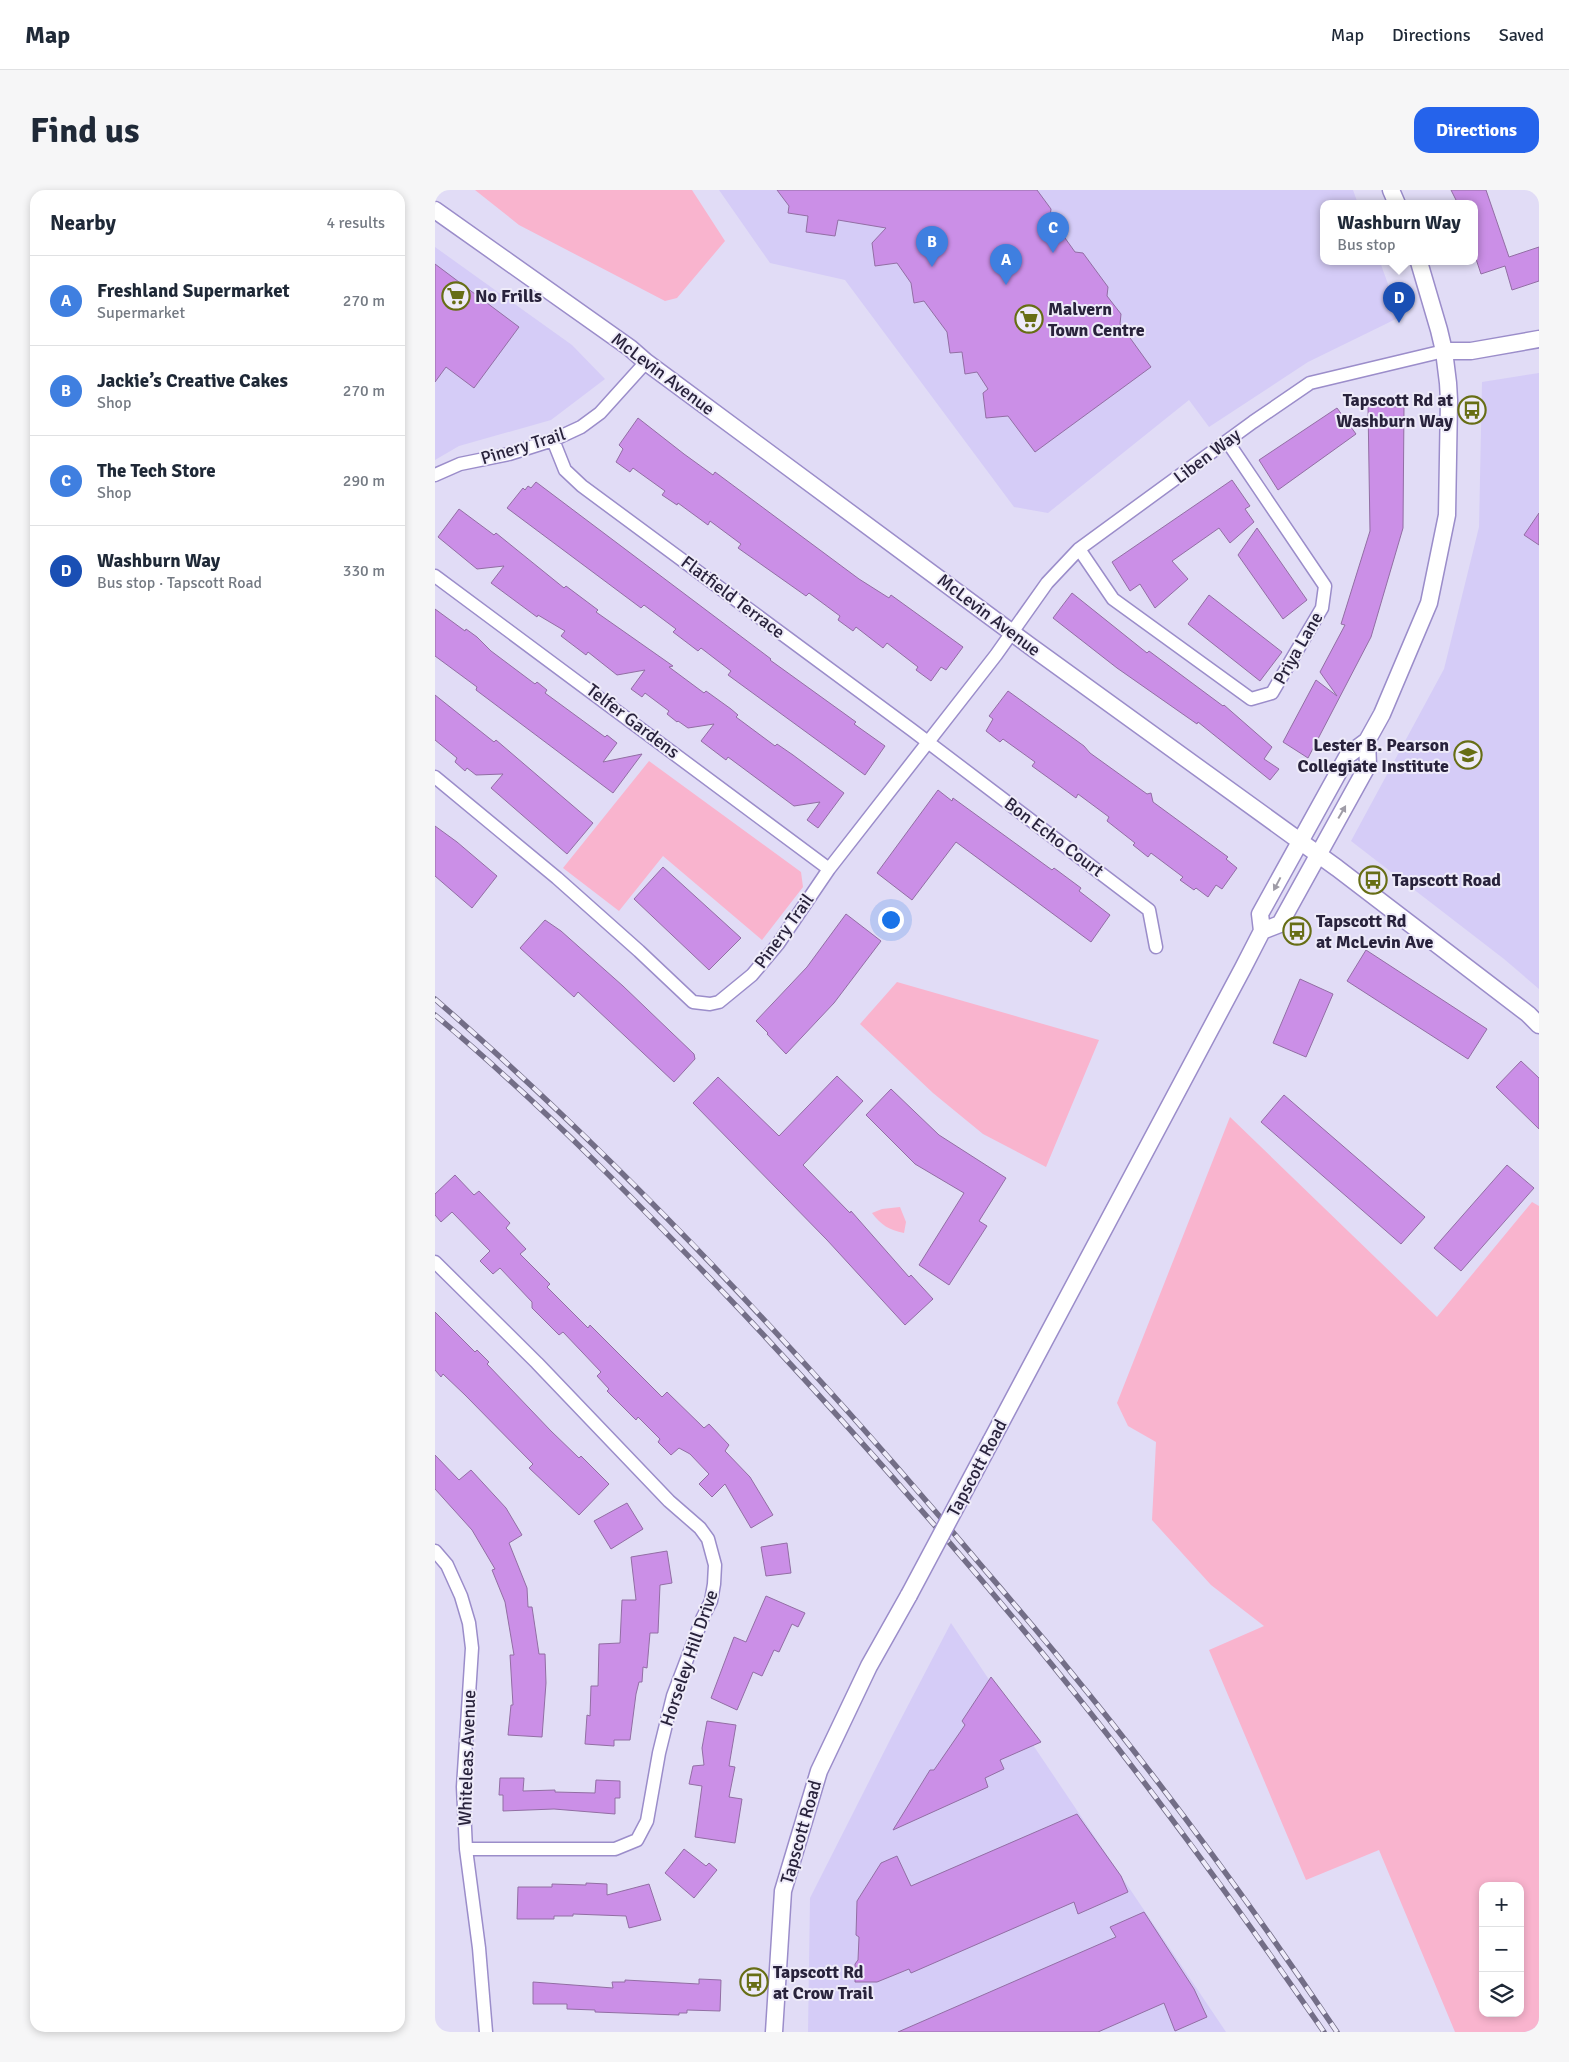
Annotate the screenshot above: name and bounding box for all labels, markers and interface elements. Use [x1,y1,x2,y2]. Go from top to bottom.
text: Map [25,20,70,50]
text: Map [1331,24,1364,46]
text: Directions [1392,24,1471,46]
text: Saved [1499,24,1544,46]
button: Directions [1414,107,1539,153]
text: Find us [30,109,140,152]
popup [1320,200,1478,265]
text: Nearby [50,210,116,236]
text: Washburn Way [1337,211,1461,235]
pin: C [1037,212,1069,253]
text: 4 results [326,213,385,233]
pin: B [916,226,948,267]
text: Bus stop [1337,235,1396,255]
pin: A [990,244,1022,285]
text: Freshland Supermarket [97,279,290,303]
supermarket icon: No Frills [441,281,471,311]
pin: D [1383,282,1415,323]
place label: No Frills [475,285,542,307]
text: A [61,291,71,311]
text: 270 m [343,291,385,311]
place label: Malvern Town Centre [1048,298,1145,341]
text: Supermarket [97,303,185,323]
supermarket icon: Malvern Town Centre [1014,304,1044,334]
street label: McLevin Avenue [607,328,719,420]
text: Jackie’s Creative Cakes [97,369,288,393]
text: B [61,381,71,401]
text: 270 m [343,381,385,401]
place label: Tapscott Rd at Washburn Way [1336,389,1453,432]
text: Shop [97,393,131,413]
bus stop icon: Tapscott Rd at Washburn Way [1457,395,1487,425]
street label: Pinery Trail [478,423,568,469]
street label: Liben Way [1169,423,1245,488]
text: The Tech Store [97,459,216,483]
text: C [61,471,71,491]
text: 290 m [343,471,385,491]
text: Shop [97,483,131,503]
text: Washburn Way [97,549,220,573]
street label: Flatfield Terrace [677,551,789,643]
text: D [61,561,71,581]
text: 330 m [343,561,385,581]
street label: McLevin Avenue [933,569,1045,661]
text: Bus stop · Tapscott Road [97,573,262,593]
street label: Priya Lane [1268,608,1328,688]
street label: Telfer Gardens [582,679,684,763]
place label: Lester B. Pearson Collegiate Institute [1298,734,1449,777]
school or university icon: Lester B. Pearson Collegiate Institute [1453,740,1483,770]
street label: Bon Echo Court [1000,792,1108,882]
one-way arrow [1337,805,1346,818]
bus stop icon: Tapscott Road [1358,865,1388,895]
place label: Tapscott Road [1392,869,1501,891]
one-way arrow [1273,876,1281,891]
street label: Pinery Trail [749,889,819,973]
your location [878,907,904,933]
place label: Tapscott Rd at McLevin Ave [1316,910,1433,953]
bus stop icon: Tapscott Rd at McLevin Ave [1282,916,1312,946]
street label: Tapscott Road [942,1416,1012,1520]
street label: Horseley Hill Drive [655,1587,723,1729]
street label: Whiteleas Avenue [454,1689,480,1827]
street label: Tapscott Road [776,1778,826,1886]
map controls [1479,1882,1524,2017]
button: + [1479,1882,1524,1927]
button: − [1479,1927,1524,1972]
place label: Tapscott Rd at Crow Trail [773,1961,874,2004]
bus stop icon: Tapscott Rd at Crow Trail [739,1967,769,1997]
button: layers [1479,1972,1524,2017]

